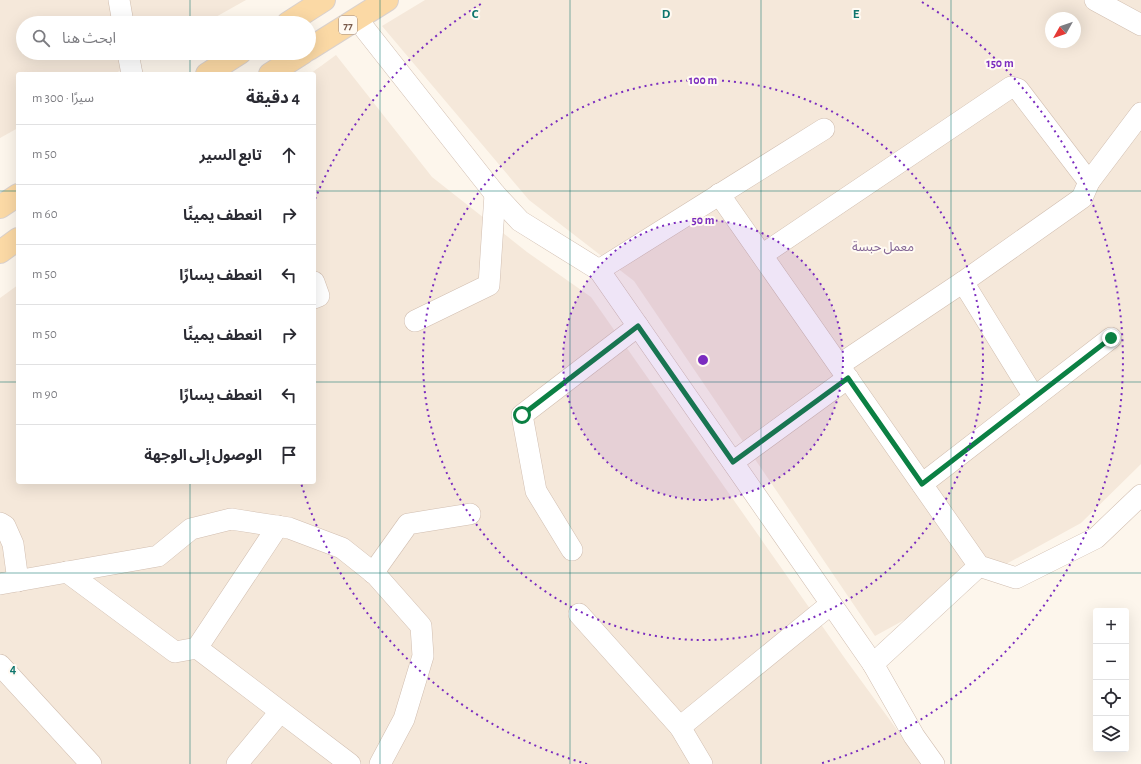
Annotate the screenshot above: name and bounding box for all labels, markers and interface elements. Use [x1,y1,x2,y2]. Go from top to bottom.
text: C [472,8,479,21]
text: D [662,8,671,21]
text: E [853,8,860,21]
north arrow [1045,12,1081,48]
search box [16,16,316,60]
road number: 77 [339,16,357,34]
icon: search [30,27,52,49]
text: ابحث هنا [62,31,116,46]
text: 150 m [986,57,1014,69]
text: 100 m [689,74,717,86]
text: 4 دقيقة [246,89,300,106]
text: سيرًا · 300 m [32,92,94,105]
icon: ahead [278,144,300,166]
text: 50 m [32,148,57,161]
text: تابع السير [200,148,262,163]
icon: right [278,204,300,226]
text: 60 m [32,208,58,221]
text: انعطف يمينًا [183,208,262,223]
text: 50 m [692,214,715,226]
district label: معمل حبسة [852,240,914,255]
icon: left [278,264,300,286]
text: 50 m [32,268,57,281]
text: انعطف يسارًا [179,268,262,283]
icon: right [278,324,300,346]
text: 50 m [32,328,57,341]
text: انعطف يمينًا [183,328,262,343]
route end [1102,329,1120,347]
centre of rings [696,353,710,367]
icon: left [278,384,300,406]
text: 90 m [32,388,58,401]
text: انعطف يسارًا [179,388,262,403]
route start [513,406,531,424]
icon: arrive [278,444,300,466]
text: الوصول إلى الوجهة [144,448,262,463]
map controls [1093,608,1129,752]
button: + [1093,608,1129,644]
button: − [1093,644,1129,680]
text: 4 [10,663,17,676]
button: locate [1093,680,1129,716]
button: layers [1093,716,1129,752]

